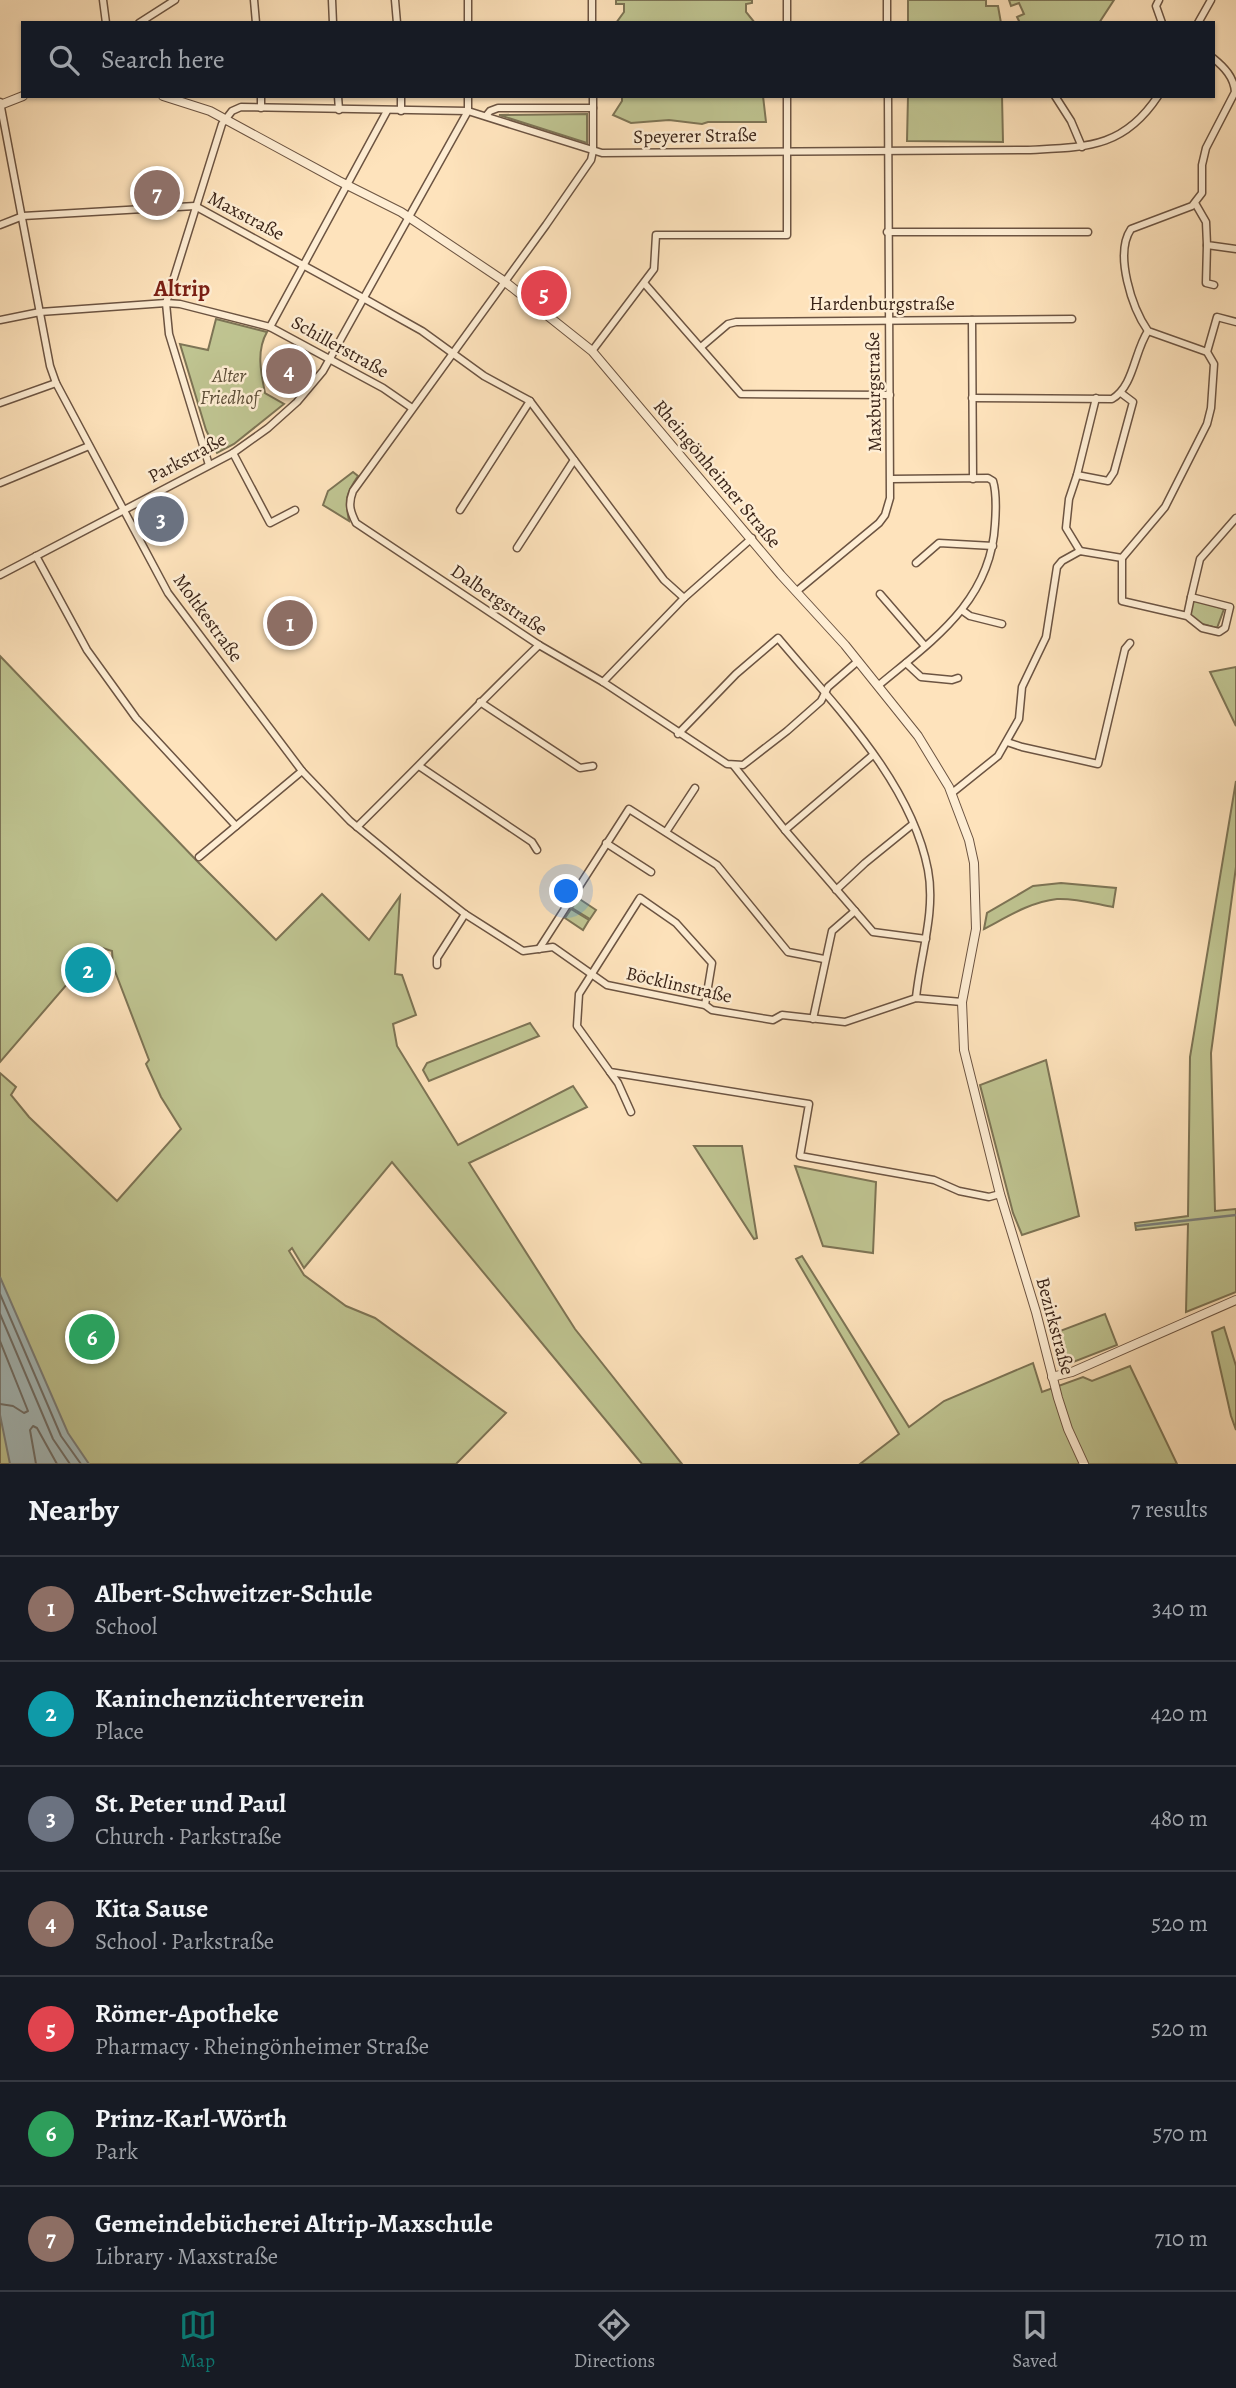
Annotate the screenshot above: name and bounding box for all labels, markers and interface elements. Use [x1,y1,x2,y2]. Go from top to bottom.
search box [21,21,1215,98]
icon: search [45,41,83,79]
text: Search here [101,42,225,77]
street label: Speyerer Straße [633,122,757,150]
pin: 7 [134,167,180,219]
street label: Maxstraße [203,185,289,247]
pin: 5 [521,267,567,319]
district label: Altrip [153,273,210,304]
street label: Hardenburgstraße [809,291,955,317]
street label: Schillerstraße [287,309,393,385]
street label: Maxburgstraße [860,332,888,452]
pin: 4 [266,345,312,397]
park label: Alter Friedhof [200,363,262,411]
street label: Rheingönheimer Straße [647,394,787,554]
street label: Parkstraße [143,427,231,489]
pin: 3 [138,493,184,545]
street label: Dalbergstraße [446,558,552,642]
street label: Moltkestraße [167,569,249,667]
pin: 1 [267,597,313,649]
your location [549,874,583,908]
pin: 2 [65,944,111,996]
street label: Böcklinstraße [623,960,735,1010]
street label: Bezirkstraße [1029,1274,1081,1378]
pin: 6 [69,1311,115,1363]
text: Nearby [28,1490,119,1530]
text: 7 results [1131,1494,1208,1525]
text: Albert-Schweitzer-Schule [95,1576,372,1611]
text: 1 [47,1593,55,1624]
text: 340 m [1152,1593,1208,1624]
text: School [95,1611,157,1642]
text: Kaninchenzüchterverein [95,1681,364,1716]
text: 2 [45,1698,57,1729]
text: 420 m [1151,1698,1208,1729]
text: Place [95,1716,144,1747]
text: St. Peter und Paul [95,1786,286,1821]
text: 3 [46,1803,56,1834]
text: 480 m [1150,1803,1208,1834]
text: Church · Parkstraße [95,1821,282,1852]
text: Kita Sause [95,1891,208,1926]
text: 4 [46,1908,56,1939]
text: 520 m [1151,1908,1208,1939]
text: School · Parkstraße [95,1926,274,1957]
text: Römer-Apotheke [95,1996,279,2031]
text: 5 [46,2013,56,2044]
text: 520 m [1151,2013,1208,2044]
text: Pharmacy · Rheingönheimer Straße [95,2031,429,2062]
text: Prinz-Karl-Wörth [95,2101,287,2136]
text: 6 [46,2118,56,2149]
text: 570 m [1153,2118,1208,2149]
text: Park [95,2136,138,2167]
text: Gemeindebücherei Altrip-Maxschule [95,2206,493,2241]
text: 7 [46,2223,56,2254]
text: 710 m [1155,2223,1208,2254]
text: Library · Maxstraße [95,2241,278,2272]
tab: Map [179,2306,217,2374]
tab: Directions [574,2306,655,2374]
tab: Saved [1012,2306,1057,2374]

